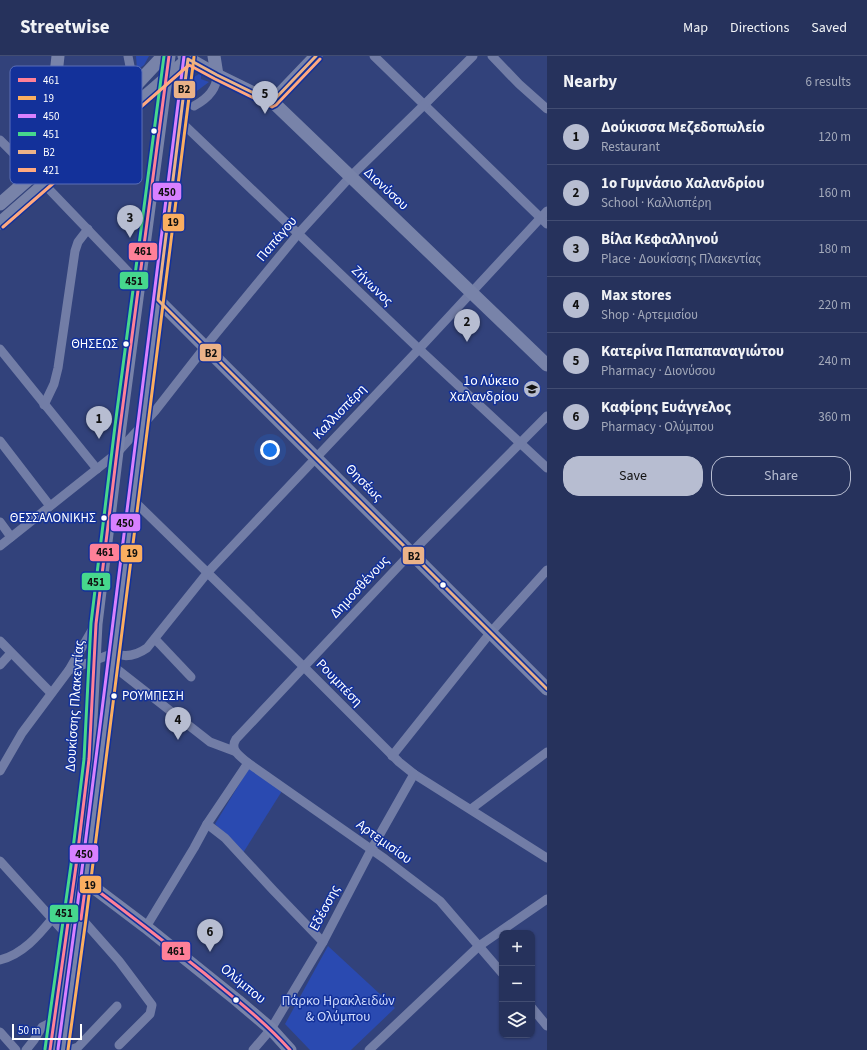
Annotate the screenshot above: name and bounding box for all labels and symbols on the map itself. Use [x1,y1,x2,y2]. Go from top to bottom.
legend [10,66,142,184]
text: 461 [43,73,59,88]
line badge: Β2 [173,80,196,99]
pin: 5 [252,81,278,114]
text: Β2 [178,82,190,97]
text: 19 [43,91,54,106]
text: 450 [43,109,59,124]
unlabelled marker [149,126,159,136]
text: 451 [43,127,59,142]
text: Β2 [43,145,55,160]
text: 421 [43,163,59,178]
street label: Διονύσου [359,163,413,215]
line badge: 450 [152,182,182,201]
text: 450 [158,185,176,200]
pin: 3 [117,205,143,238]
street label: Παπάγου [252,212,302,266]
line badge: 19 [162,213,185,232]
text: 19 [167,215,179,230]
line badge: 461 [128,242,158,261]
text: 461 [134,244,152,259]
street label: Ζήνωνος [347,261,397,311]
line badge: 451 [119,271,149,290]
text: 451 [125,274,143,289]
pin: 2 [454,309,480,342]
place label: ΘΗΣΕΩΣ [71,335,118,353]
marker: ΘΗΣΕΩΣ [121,339,131,349]
line badge: Β2 [199,343,222,362]
text: Β2 [205,346,217,361]
place label: 1ο Λύκειο Χαλανδρίου [450,371,519,407]
school or university icon: 1ο Λύκειο Χαλανδρίου [522,379,542,399]
street label: Καλλισπέρη [309,380,371,444]
pin: 1 [86,406,112,439]
your location [260,440,280,460]
street label: Θησέως [341,460,387,506]
place label: ΘΕΣΣΑΛΟΝΙΚΗΣ [10,509,96,527]
marker: ΘΕΣΣΑΛΟΝΙΚΗΣ [99,513,109,523]
line badge: 450 [110,513,141,532]
text: 450 [116,516,134,531]
line badge: 461 [89,543,120,562]
line badge: 19 [120,544,143,563]
text: 461 [96,545,114,560]
text: 19 [126,546,138,561]
line badge: Β2 [402,546,425,565]
text: Β2 [408,549,420,564]
street label: Δημοσθένους [326,551,394,623]
line badge: 451 [81,572,111,591]
text: 451 [87,575,105,590]
unlabelled marker [438,580,448,590]
street label: Δουκίσσης Πλακεντίας [60,640,90,772]
street label: Ρουμπέση [311,655,367,711]
place label: ΡΟΥΜΠΕΣΗ [122,687,184,705]
marker: ΡΟΥΜΠΕΣΗ [109,691,119,701]
pin: 4 [165,707,191,740]
street label: Αρτεμισίου [352,815,416,869]
line badge: 450 [69,844,99,863]
text: 450 [75,847,93,862]
line badge: 19 [79,875,102,894]
text: 19 [84,878,96,893]
street label: Εδέσσης [305,881,345,935]
line badge: 451 [49,904,79,923]
text: 451 [55,906,73,921]
pin: 6 [197,919,223,952]
line badge: 461 [161,941,191,961]
text: 461 [167,944,185,959]
street label: Ολύμπου [216,959,270,1009]
park label: Πάρκο Ηρακλειδών & Ολύμπου [281,991,395,1027]
unlabelled marker [231,995,241,1005]
scale bar [12,1022,82,1041]

